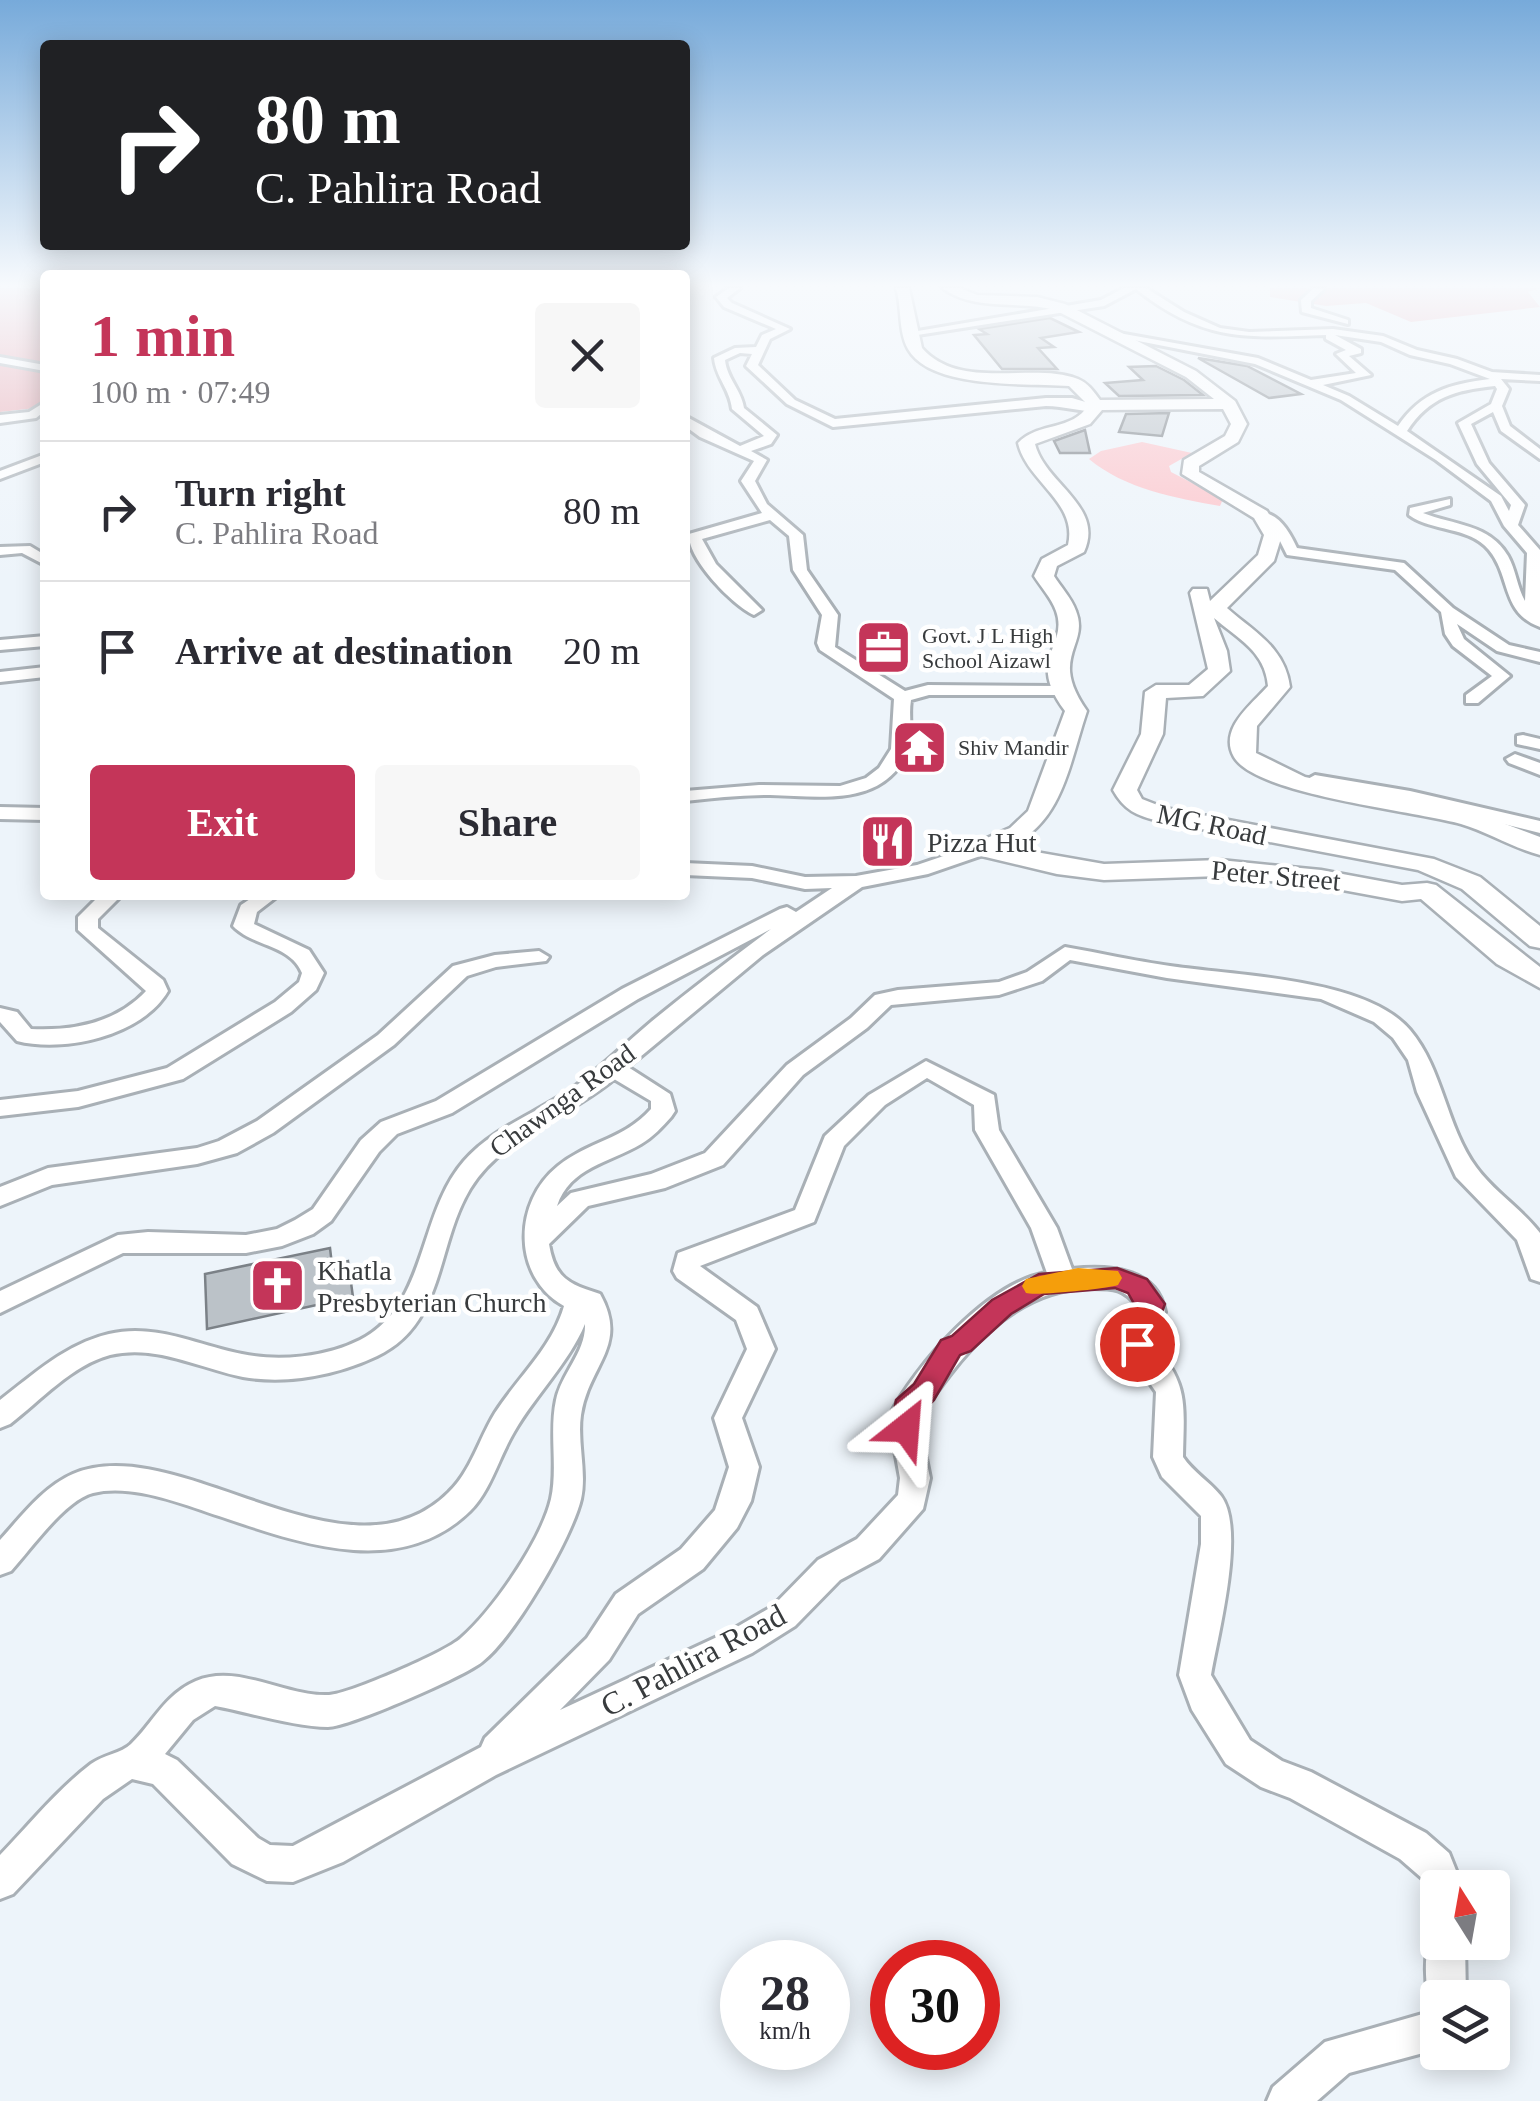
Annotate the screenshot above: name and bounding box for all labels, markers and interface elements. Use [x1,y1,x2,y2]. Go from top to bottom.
icon: right [90,80,220,210]
text: 80 m [255,81,401,158]
text: C. Pahlira Road [255,163,541,213]
text: 1 min [90,303,235,369]
button: close [535,303,640,408]
text: 100 m · 07:49 [90,374,270,410]
text: Turn right [175,472,346,514]
icon: right [90,484,145,539]
text: 80 m [563,490,640,532]
text: C. Pahlira Road [175,515,379,551]
office icon: Govt. J L High School Aizawl [853,618,913,678]
place label: Govt. J L High School Aizawl [922,623,1053,673]
icon: arrive [90,624,145,679]
text: Arrive at destination [175,630,513,672]
text: 20 m [563,630,640,672]
temple icon: Shiv Mandir [889,717,949,777]
place label: Shiv Mandir [958,735,1069,760]
button: Exit [90,765,355,880]
button: Share [375,765,640,880]
street label: MG Road [1154,798,1270,851]
restaurant icon: Pizza Hut [858,812,918,872]
place label: Pizza Hut [927,827,1037,858]
street label: Peter Street [1210,854,1342,897]
street label: Chawnga Road [484,1037,641,1163]
place label: Khatla Presbyterian Church [317,1255,546,1318]
church icon: Khatla Presbyterian Church [248,1256,308,1316]
pin [1095,1302,1180,1387]
icon: arrive [1110,1317,1165,1372]
position arrow [854,1376,958,1480]
street label: C. Pahlira Road [595,1596,791,1724]
north arrow [1420,1870,1510,1960]
map controls [1420,1870,1510,2070]
speed limit sign: 30 [870,1940,1000,2070]
text: 28 [760,1965,810,2021]
button: layers [1420,1980,1510,2070]
text: km/h [759,2017,811,2044]

